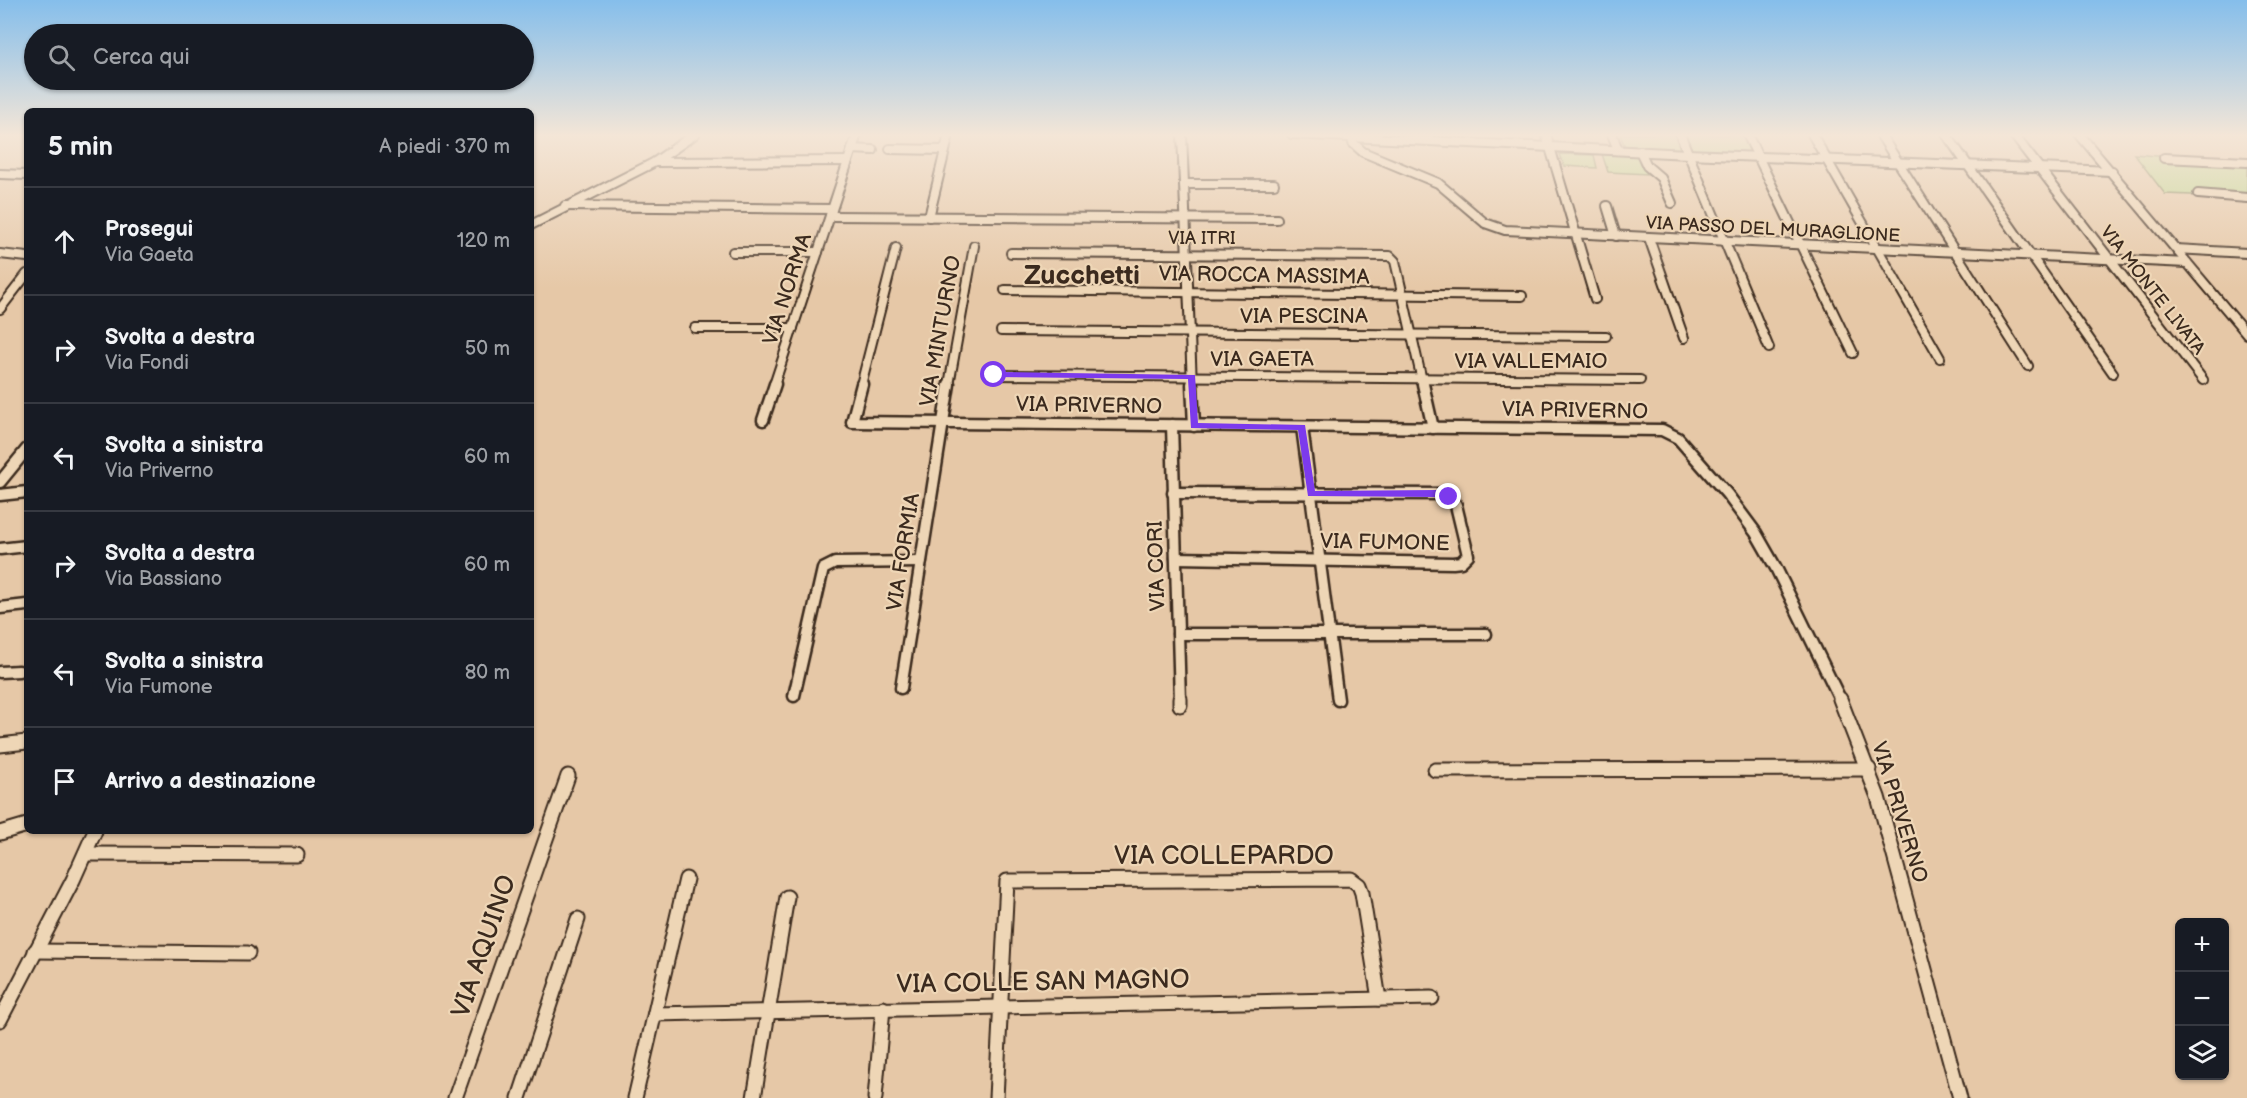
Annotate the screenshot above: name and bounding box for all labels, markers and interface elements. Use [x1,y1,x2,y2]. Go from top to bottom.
search box [24,24,534,90]
icon: search [45,41,78,74]
text: Cerca qui [93,44,190,71]
text: 5 min [48,132,113,163]
text: A piedi · 370 m [379,135,510,159]
street label: VIA PASSO DEL MURAGLIONE [1645,212,1901,247]
text: Prosegui [105,216,193,243]
street label: VIA MONTE LIVATA [2096,222,2209,359]
icon: ahead [48,225,81,258]
street label: VIA ITRI [1168,228,1236,249]
text: 120 m [457,229,510,253]
street label: VIA NORMA [758,230,817,348]
text: Via Gaeta [105,243,194,267]
street label: VIA MINTURNO [915,254,966,409]
district label: Zucchetti [1024,260,1140,292]
street label: VIA ROCCA MASSIMA [1158,261,1370,290]
street label: VIA PESCINA [1240,304,1368,329]
text: Svolta a destra [105,324,255,351]
icon: right [48,333,81,366]
text: 50 m [465,337,510,361]
street label: VIA GAETA [1210,347,1314,372]
street label: VIA VALLEMAIO [1455,349,1607,374]
text: Via Fondi [105,351,189,375]
route start [980,361,1006,387]
street label: VIA PRIVERNO [1016,392,1162,419]
street label: VIA PRIVERNO [1502,397,1648,424]
text: Svolta a sinistra [105,432,264,459]
icon: left [48,441,81,474]
text: 60 m [464,445,510,469]
text: Via Priverno [105,459,214,483]
route end [1435,483,1461,509]
street label: VIA FORMIA [882,491,925,613]
street label: VIA CORI [1142,520,1171,612]
street label: VIA FUMONE [1320,529,1450,556]
text: Svolta a destra [105,540,255,567]
icon: right [48,549,81,582]
text: 60 m [464,553,510,577]
text: Via Bassiano [105,567,222,591]
text: Svolta a sinistra [105,648,264,675]
icon: left [48,657,81,690]
text: 80 m [465,661,510,685]
text: Via Fumone [105,675,213,699]
street label: VIA PRIVERNO [1866,739,1933,886]
icon: arrive [48,765,81,798]
text: Arrivo a destinazione [105,768,316,795]
street label: VIA COLLEPARDO [1114,841,1334,872]
street label: VIA AQUINO [446,871,523,1022]
map controls [2175,918,2229,1080]
button: + [2175,918,2229,972]
street label: VIA COLLE SAN MAGNO [896,964,1190,1001]
button: − [2175,972,2229,1026]
button: layers [2175,1026,2229,1080]

